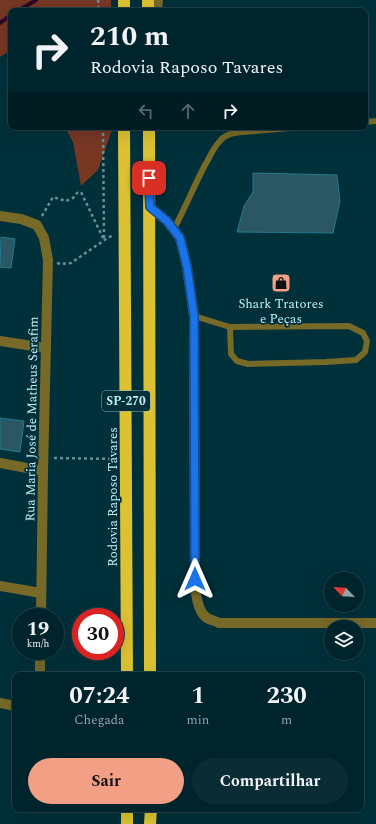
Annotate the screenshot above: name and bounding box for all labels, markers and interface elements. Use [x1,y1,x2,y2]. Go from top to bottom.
text: 210 m [90,15,169,58]
icon: right [24,24,76,76]
text: Rodovia Raposo Tavares [90,54,283,81]
icon: left [135,100,157,122]
icon: ahead [177,100,199,122]
icon: right [219,100,241,122]
pin [132,161,166,195]
icon: arrive [138,167,160,189]
shop icon: Shark Tratores e Peças [270,272,292,294]
place label: Shark Tratores e Peças [238,294,324,329]
street label: Rua Maria José de Matheus Serafim [20,316,44,522]
road number: SP-270 [102,391,150,411]
street label: Rodovia Raposo Tavares [103,427,123,567]
position arrow [174,558,216,600]
north arrow [324,572,364,612]
map controls [324,572,364,660]
speed limit sign: 30 [72,608,124,660]
text: 19 [27,614,49,644]
button: layers [324,620,364,660]
text: km/h [27,636,49,652]
text: 07:24 [69,678,129,714]
text: 1 [191,678,205,714]
text: 230 [266,678,307,714]
text: Chegada [74,710,124,730]
text: min [187,710,209,730]
text: m [281,710,292,730]
button: Sair [28,758,184,804]
button: Compartilhar [192,758,348,804]

